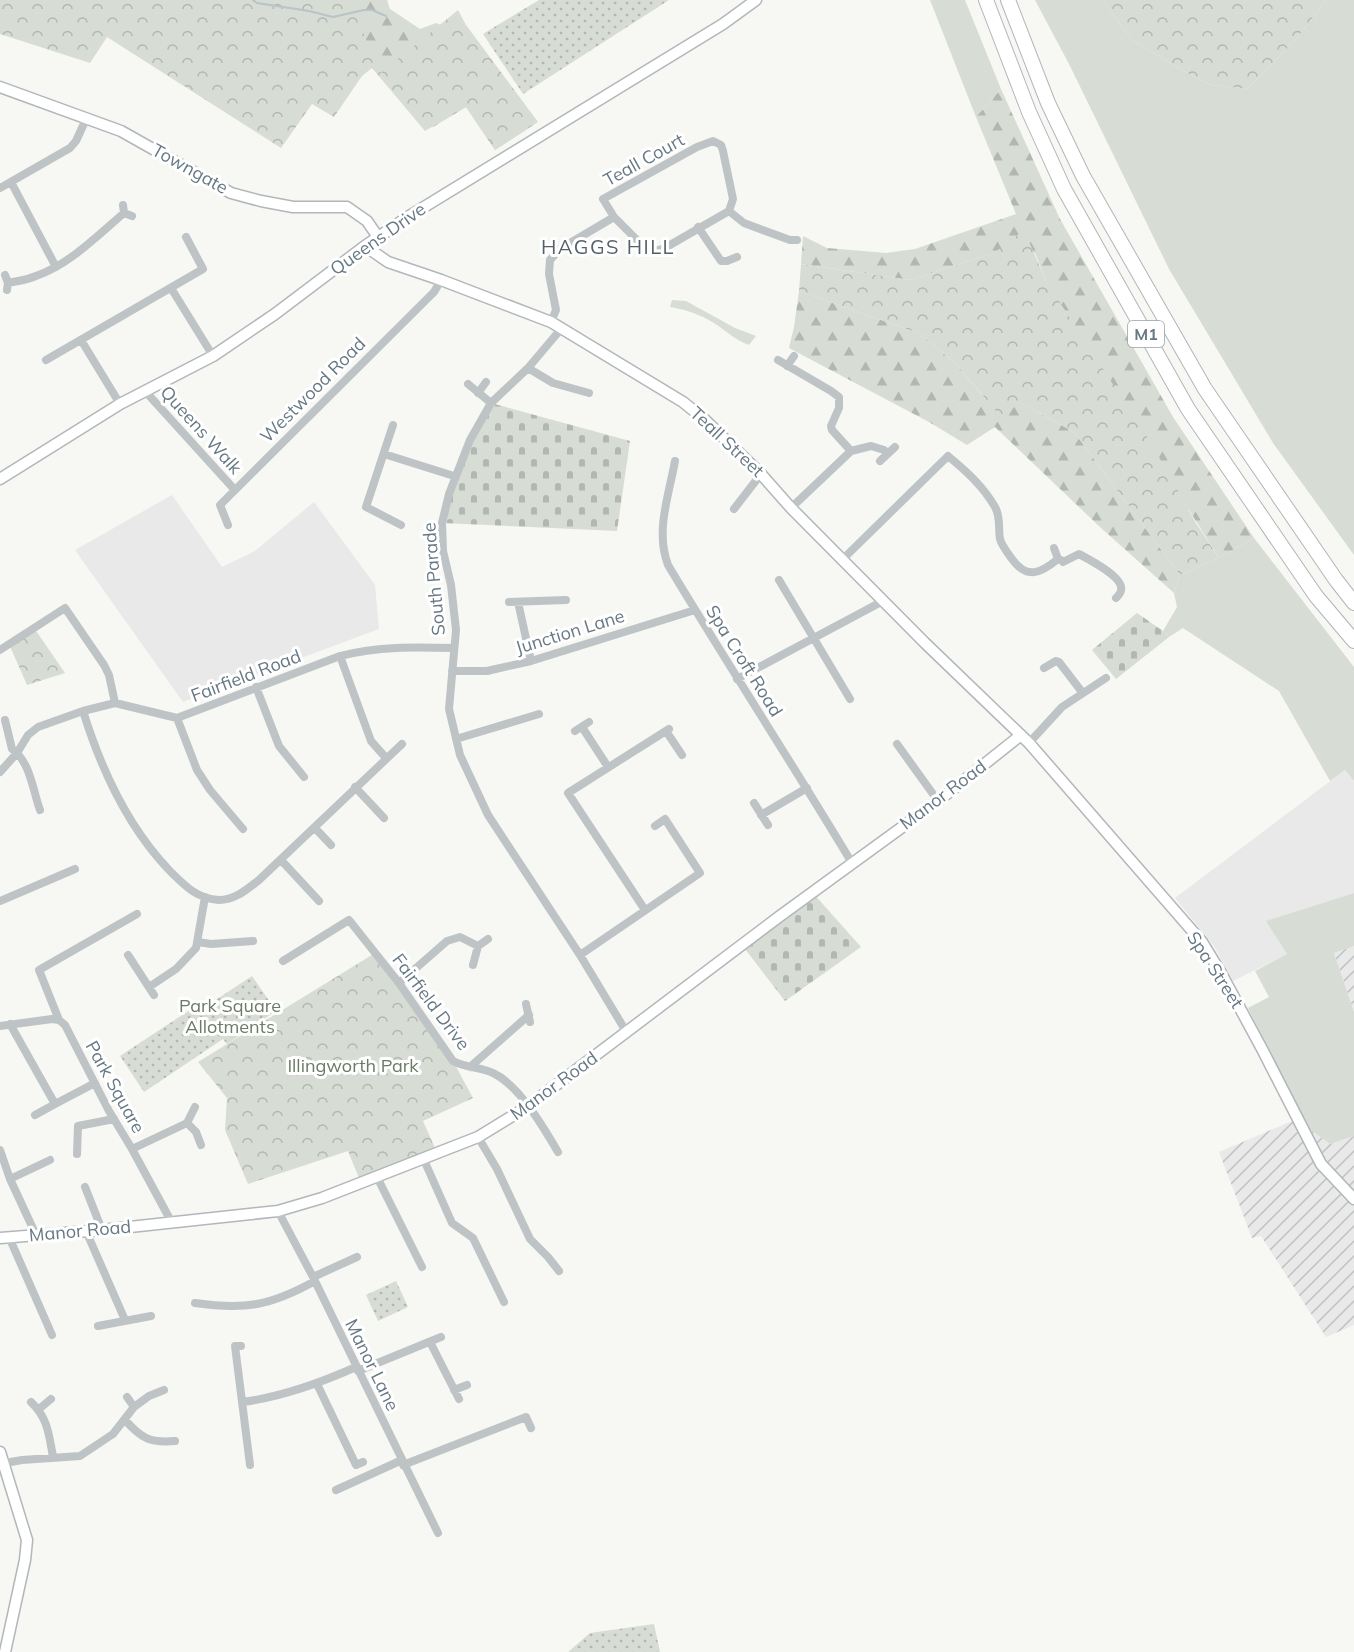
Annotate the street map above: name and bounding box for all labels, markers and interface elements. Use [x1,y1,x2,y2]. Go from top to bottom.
street label: Teall Court [599,128,688,191]
street label: Towngate [148,138,232,199]
street label: Queens Drive [325,197,430,280]
district label: HAGGS HILL [541,234,675,259]
road number: M1 [1128,321,1164,347]
street label: Westwood Road [255,332,370,447]
street label: Queens Walk [156,381,248,479]
street label: Teall Street [685,401,769,482]
street label: South Parade [417,522,450,637]
street label: Spa Croft Road [701,601,788,721]
street label: Junction Lane [513,604,627,659]
street label: Fairfield Road [188,644,304,707]
street label: Manor Road [895,755,991,835]
street label: Spa Street [1182,927,1249,1013]
street label: Fairfield Drive [388,949,475,1055]
park label: Park Square Allotments [179,994,281,1038]
street label: Park Square [81,1037,150,1137]
street label: Manor Road [506,1046,602,1125]
park label: Illingworth Park [287,1054,419,1077]
street label: Manor Road [28,1215,132,1246]
street label: Manor Lane [340,1315,405,1414]

